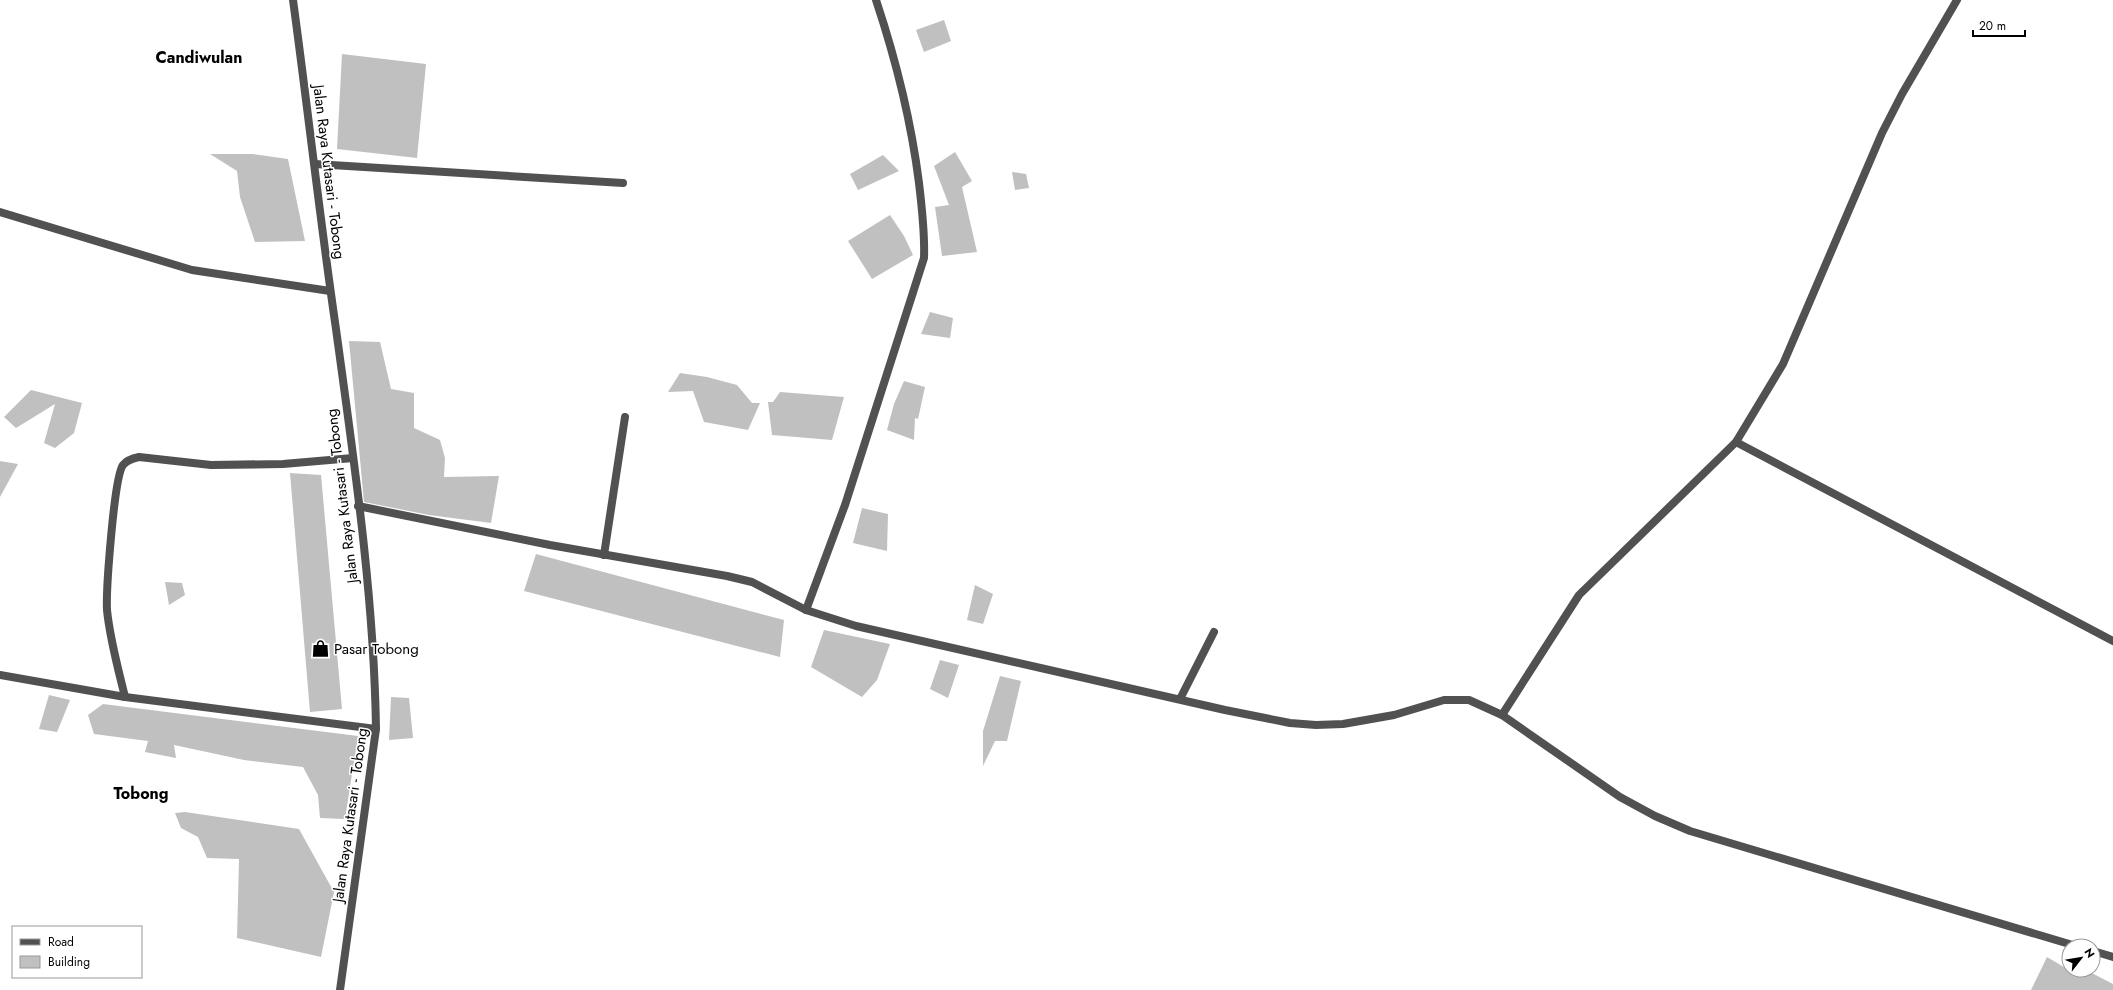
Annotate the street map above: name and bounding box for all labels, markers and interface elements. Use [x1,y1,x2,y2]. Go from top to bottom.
scale bar [1973,12,2025,38]
text: 20 m [1979,17,2006,35]
district label: Candiwulan [156,46,242,69]
street label: Jalan Raya Kutasari - Tobong [307,81,351,261]
street label: Jalan Raya Kutasari - Tobong [320,407,364,587]
place label: Pasar Tobong [334,638,419,660]
shop icon: Pasar Tobong [311,639,331,659]
street label: Jalan Raya Kutasari - Tobong [327,726,373,906]
district label: Tobong [113,782,169,805]
legend [12,926,142,978]
text: Road [48,933,74,951]
north arrow [2061,938,2101,978]
text: N [2080,945,2099,961]
text: Building [48,953,90,971]

